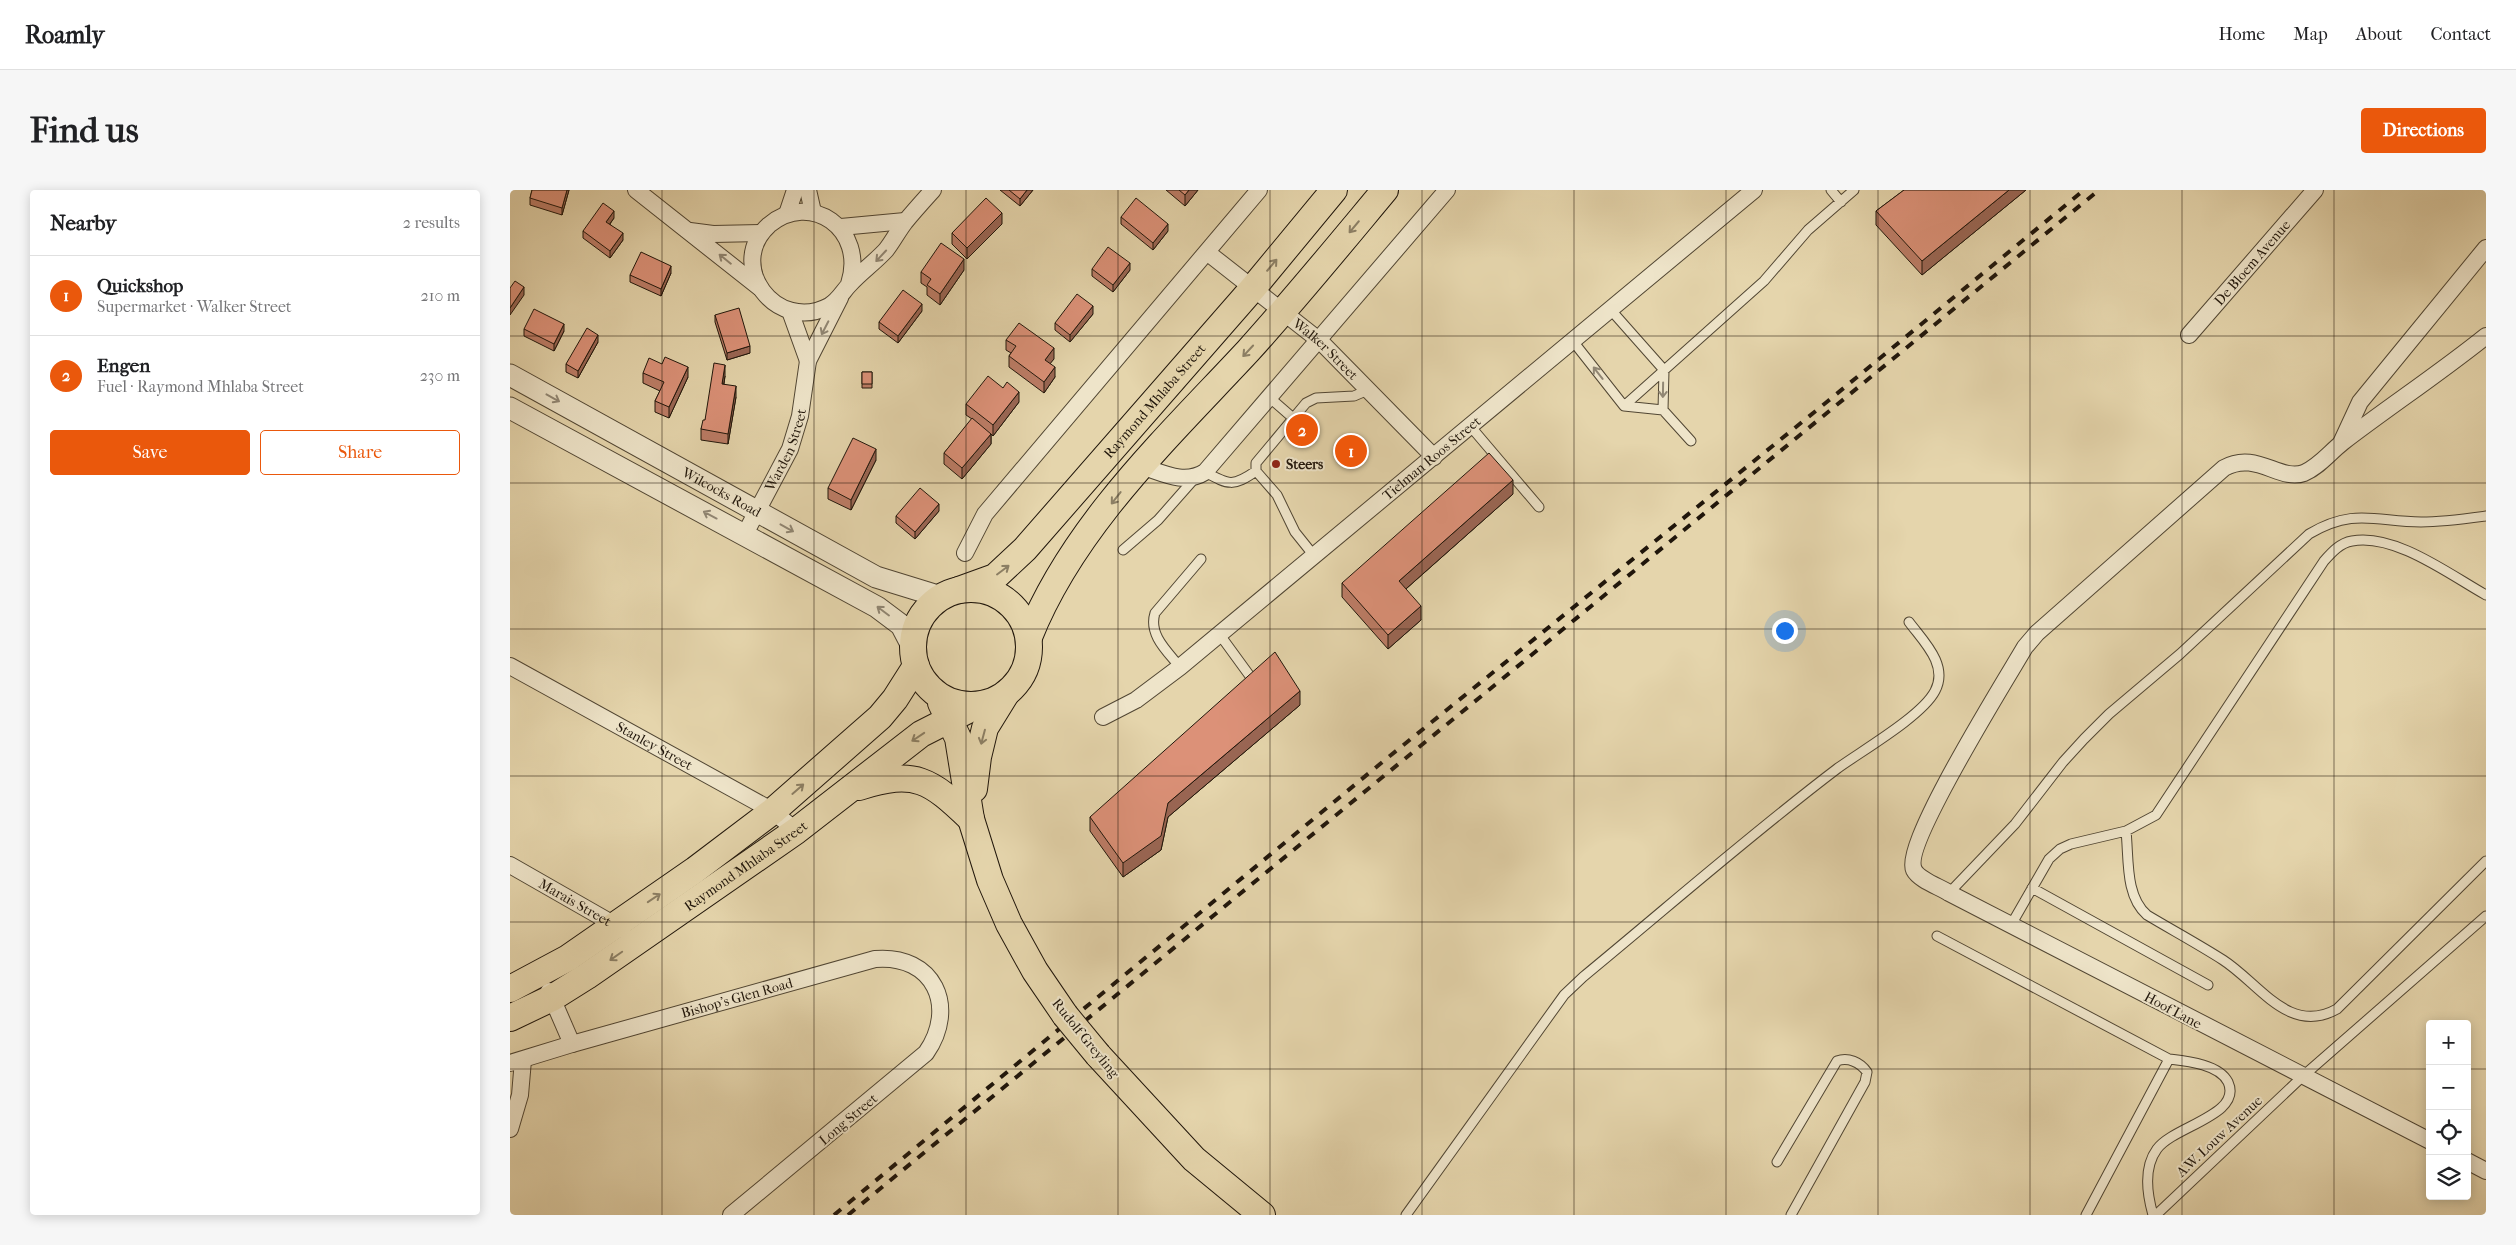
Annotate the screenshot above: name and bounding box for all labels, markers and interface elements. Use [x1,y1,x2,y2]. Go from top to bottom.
text: Roamly [25,21,104,49]
text: Home [2218,24,2265,45]
text: Map [2293,24,2328,45]
text: About [2356,24,2402,45]
text: Contact [2430,24,2491,45]
button: Directions [2361,108,2486,153]
text: Find us [30,110,139,151]
text: Nearby [50,211,116,235]
text: 2 results [403,213,460,232]
street label: De Bloem Avenue [2211,217,2294,309]
one-way arrow [1348,221,1359,234]
one-way arrow [875,249,886,262]
one-way arrow [718,254,731,265]
one-way arrow [1267,258,1278,271]
text: Quickshop [97,275,183,297]
text: 1 [63,286,69,305]
text: 210 m [421,286,460,305]
text: Supermarket · Walker Street [97,297,292,316]
street label: Walker Street [1289,314,1362,384]
one-way arrow [820,320,829,335]
street label: Raymond Mhlaba Street [1100,341,1209,462]
one-way arrow [1242,344,1254,357]
text: Engen [97,355,150,377]
text: 2 [62,366,70,385]
text: 230 m [420,366,460,385]
one-way arrow [1592,367,1603,380]
text: Fuel · Raymond Mhlaba Street [97,377,304,396]
one-way arrow [1659,382,1668,398]
one-way arrow [545,394,559,404]
street label: Warden Street [761,408,810,495]
pin: 2 [1286,411,1318,449]
street label: Tielman Roos Street [1379,413,1484,504]
button: Save [50,430,250,475]
button: Share [260,430,460,475]
pin: 1 [1335,432,1367,470]
place label: Steers [1286,456,1324,473]
marker: Steers [1270,458,1282,470]
street label: Wilcocks Road [678,463,764,521]
one-way arrow [1111,491,1122,504]
one-way arrow [703,510,718,519]
one-way arrow [779,523,794,533]
one-way arrow [996,565,1010,575]
one-way arrow [876,606,890,616]
your location [1772,618,1798,644]
street label: Stanley Street [613,718,695,774]
one-way arrow [978,729,987,745]
one-way arrow [911,732,925,742]
one-way arrow [791,784,804,795]
street label: Raymond Mhlaba Street [681,817,811,915]
street label: Marais Street [535,875,614,930]
one-way arrow [647,893,661,903]
one-way arrow [609,951,623,961]
street label: Bishop's Glen Road [679,974,795,1022]
street label: Hoof Lane [2141,988,2204,1033]
street label: Rudolf Greyling [1048,995,1123,1082]
map controls [2426,1020,2471,1200]
button: + [2426,1020,2471,1065]
button: − [2426,1065,2471,1110]
street label: Long Street [816,1090,881,1149]
street label: A.W. Louw Avenue [2172,1092,2266,1181]
button: locate [2426,1110,2471,1155]
button: layers [2426,1155,2471,1200]

